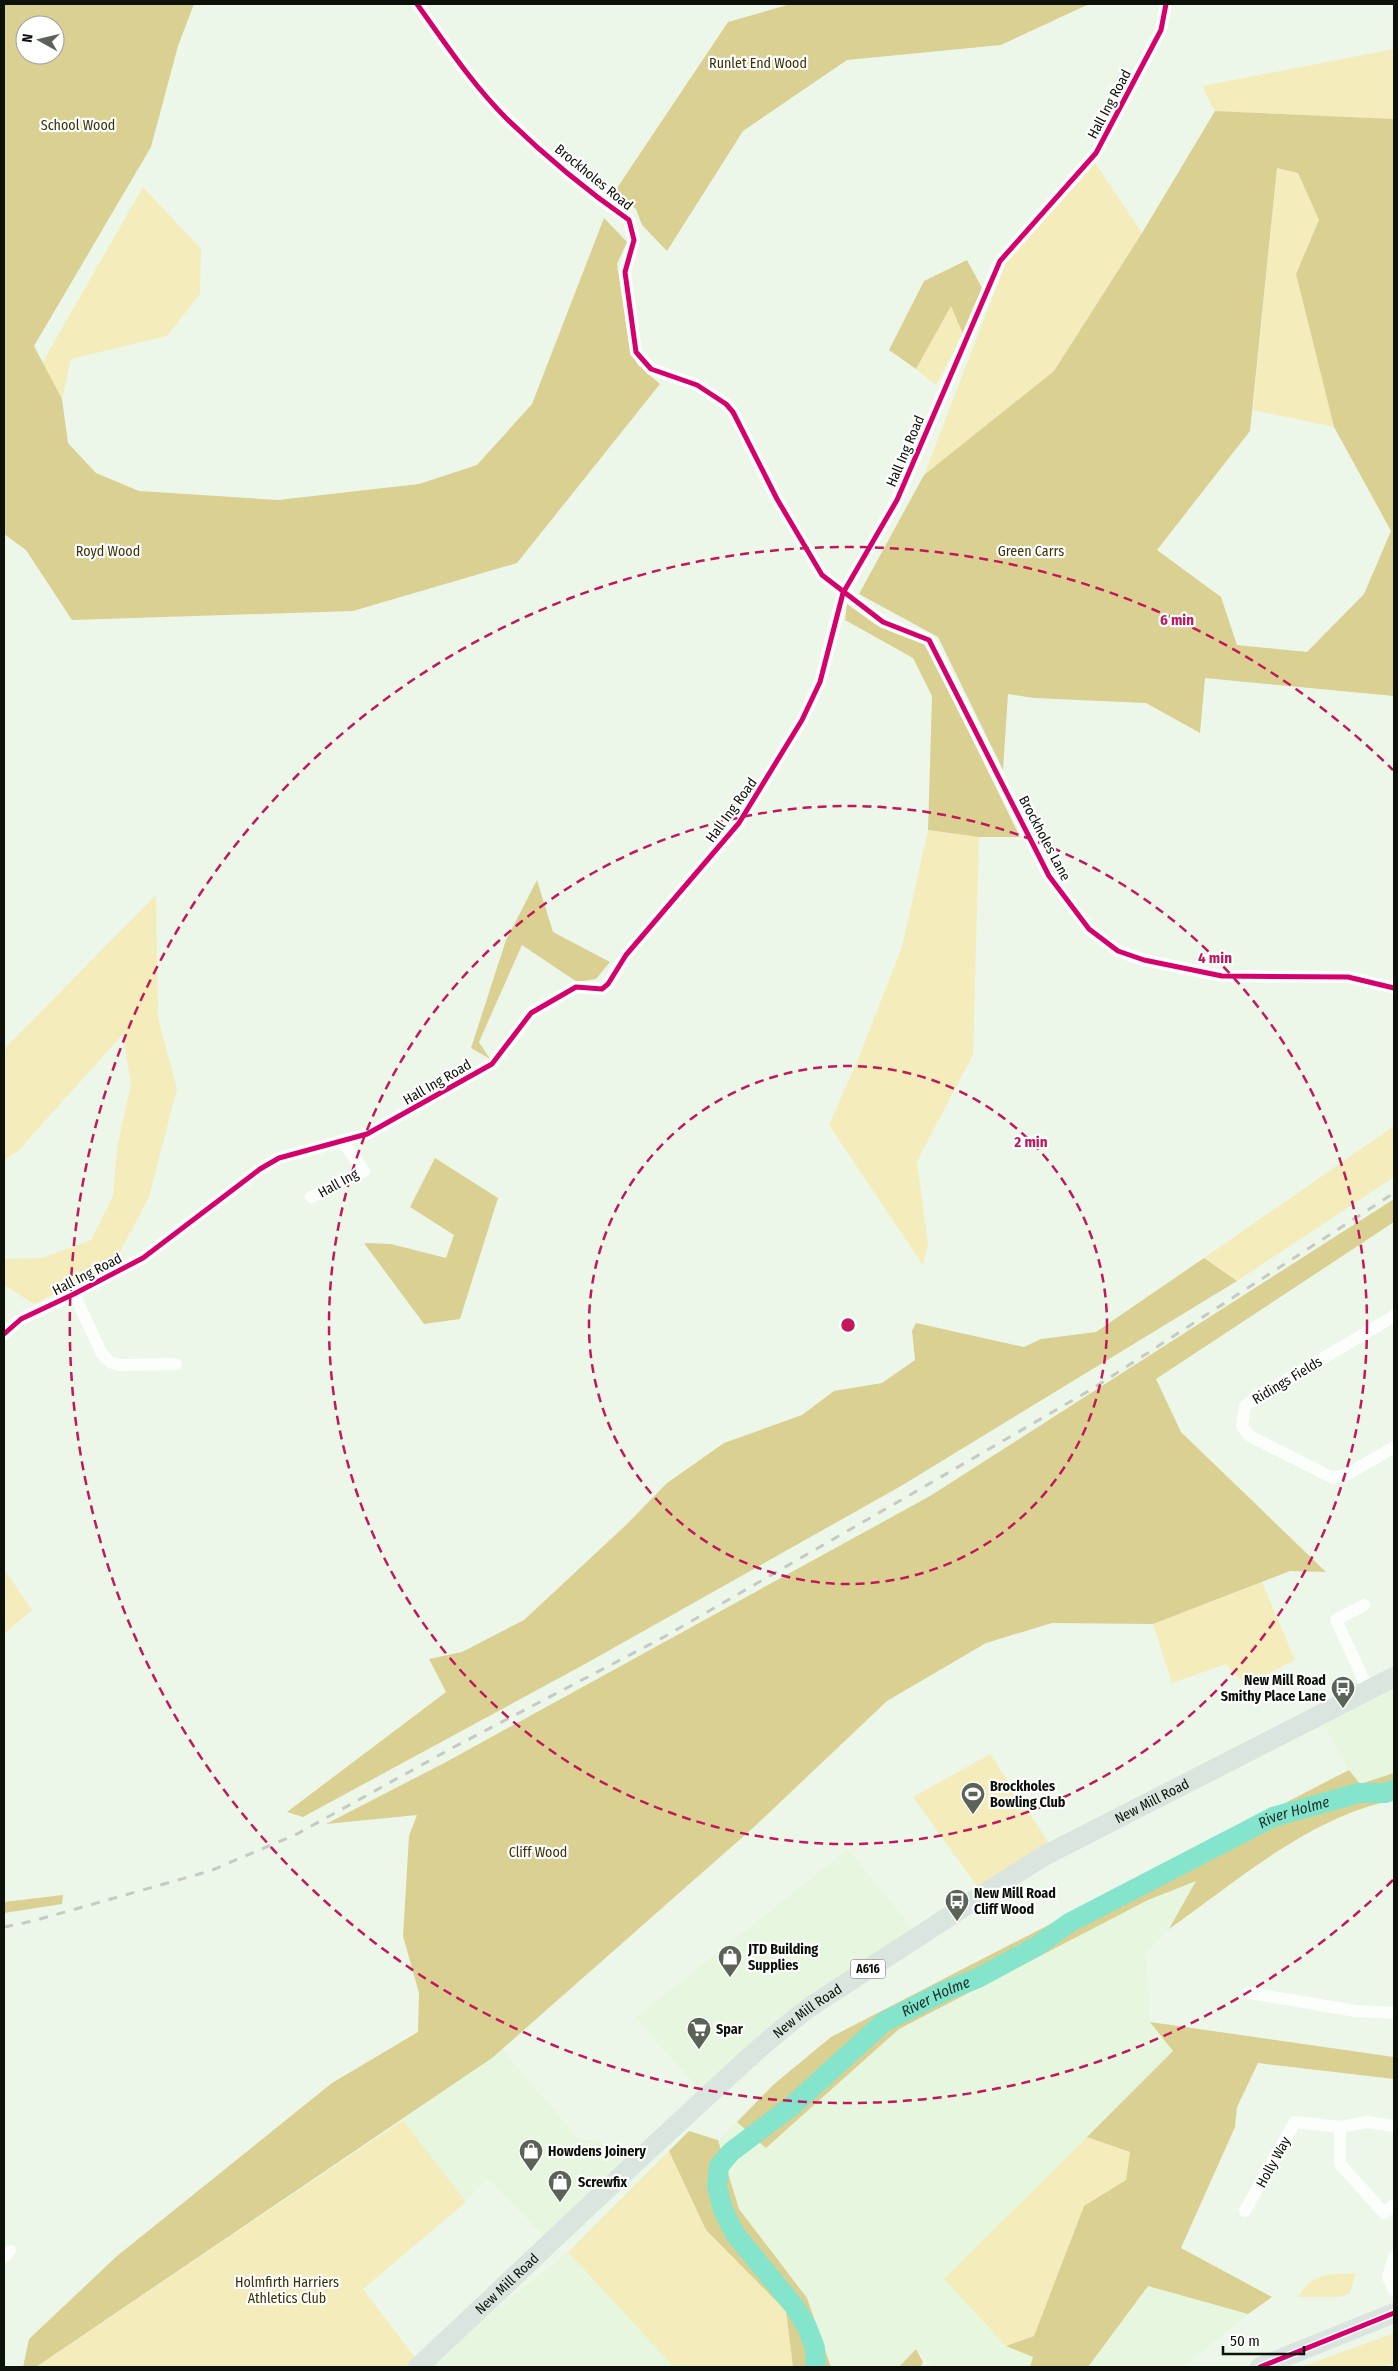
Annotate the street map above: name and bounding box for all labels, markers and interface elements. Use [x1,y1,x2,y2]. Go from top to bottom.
north arrow [15,15,65,65]
text: N [19,33,37,44]
park label: Runlet End Wood [709,55,807,72]
street label: Hall Ing Road [1084,67,1135,142]
park label: School Wood [41,117,115,134]
street label: Brockholes Road [551,141,636,214]
street label: Hall Ing Road [883,413,928,489]
park label: Royd Wood [76,543,140,560]
park label: Green Carrs [998,543,1064,560]
text: 6 min [1160,611,1194,629]
street label: Hall Ing Road [702,775,761,846]
street label: Brockholes Lane [1015,793,1074,884]
text: 4 min [1198,949,1232,967]
street label: Hall Ing Road [400,1056,474,1109]
text: 2 min [1013,1133,1048,1151]
street label: Hall Ing [315,1165,362,1201]
street label: Hall Ing Road [50,1250,125,1299]
centre of rings [839,1316,857,1334]
street label: Ridings Fields [1249,1353,1325,1408]
place label: New Mill Road Smithy Place Lane [1221,1672,1326,1705]
bus stop icon: New Mill Road Smithy Place Lane [1330,1675,1356,1709]
street label: New Mill Road [1112,1775,1192,1827]
place label: Brockholes Bowling Club [990,1778,1066,1811]
sports icon: Brockholes Bowling Club [960,1781,986,1815]
water label: River Holme [1255,1793,1331,1832]
park label: Cliff Wood [509,1844,567,1861]
place label: New Mill Road Cliff Wood [974,1885,1056,1918]
bus stop icon: New Mill Road Cliff Wood [944,1888,970,1922]
place label: JTD Building Supplies [747,1941,818,1974]
shop icon: JTD Building Supplies [717,1944,743,1978]
road number: A616 [850,1960,886,1978]
water label: River Holme [898,1973,973,2021]
street label: New Mill Road [770,1981,845,2042]
supermarket icon: Spar [686,2016,712,2050]
place label: Spar [716,2021,744,2038]
street label: Holly Way [1253,2133,1295,2191]
shop icon: Howdens Joinery [518,2138,544,2172]
place label: Howdens Joinery [548,2143,646,2160]
shop icon: Screwfix [547,2169,573,2203]
place label: Screwfix [578,2174,627,2191]
street label: New Mill Road [472,2250,543,2318]
park label: Holmfirth Harriers Athletics Club [235,2274,339,2307]
scale bar [1223,2324,1304,2356]
text: 50 m [1230,2332,1260,2350]

